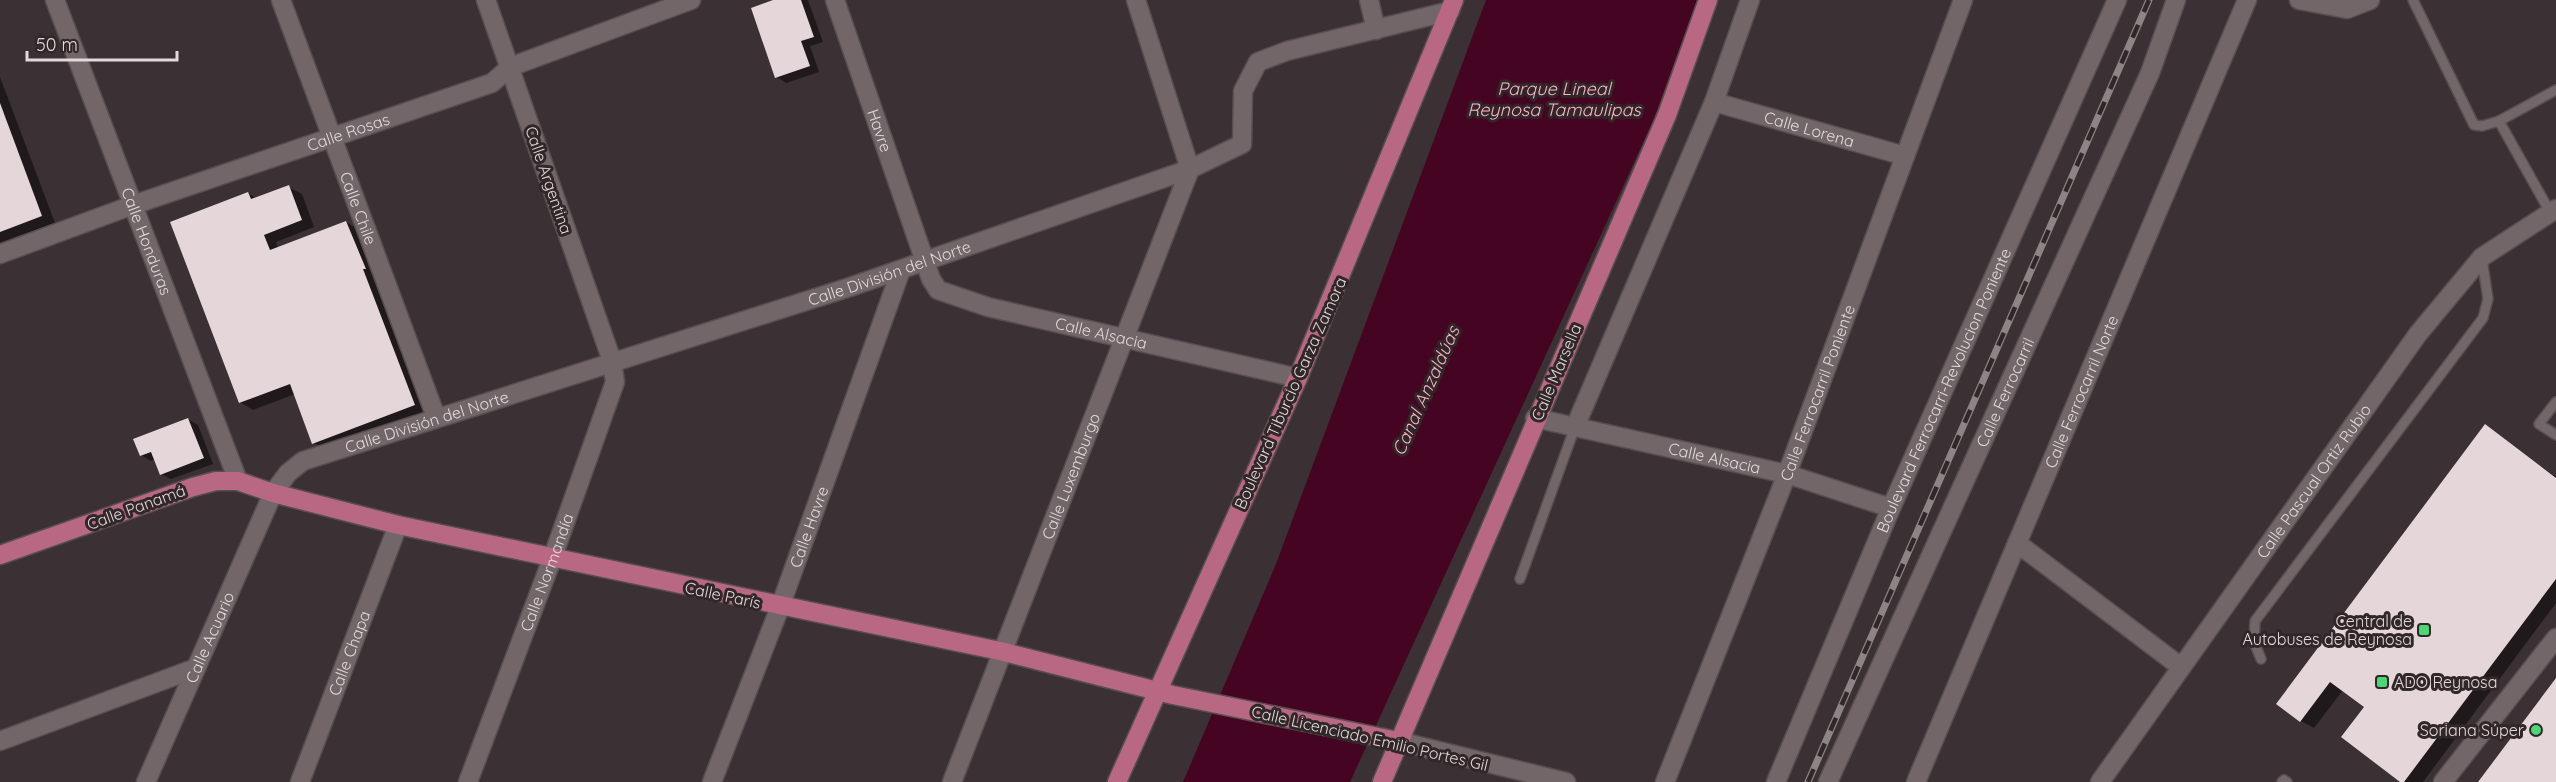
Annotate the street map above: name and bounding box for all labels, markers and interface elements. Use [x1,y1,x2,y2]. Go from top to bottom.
scale bar [27,24,177,62]
text: 50 m [36,33,78,56]
water label: Parque Lineal Reynosa Tamaulipas [1467,77,1642,121]
street label: Havre [863,106,897,155]
street label: Calle Lorena [1762,107,1857,151]
street label: Calle Rosas [304,109,392,155]
street label: Calle Argentina [521,123,577,237]
street label: Calle Chile [336,169,381,247]
street label: Calle Honduras [117,185,176,298]
street label: Calle División del Norte [805,236,973,310]
street label: Boulevard Ferrocarri-Revolucion Poniente [1872,245,2015,536]
street label: Boulevard Tiburcio Garza Zamora [1230,274,1350,512]
street label: Calle Ferrocarril Poniente [1775,302,1859,484]
street label: Calle Ferrocarril Norte [2040,312,2122,471]
street label: Calle Alsacia [1053,313,1149,353]
street label: Calle Marsella [1527,320,1585,424]
water label: Canal Anzaldúas [1387,321,1465,459]
street label: Calle Ferrocarril [1972,335,2038,450]
street label: Calle División del Norte [342,386,511,457]
street label: Calle Pascual Ortiz Rubio [2252,400,2375,562]
street label: Calle Luxemburgo [1037,410,1104,542]
street label: Calle Alsacia [1667,438,1762,478]
street label: Calle Panamá [84,480,188,534]
street label: Calle Havre [785,483,833,570]
street label: Calle Normandía [516,510,578,634]
street label: Calle París [683,577,763,613]
street label: Calle Acuario [181,589,238,686]
street label: Calle Chapa [324,608,374,698]
place label: Central de Autobuses de Reynosa [2242,611,2412,649]
marker: Central de Autobuses de Reynosa [2417,623,2431,637]
place label: ADO Reynosa [2394,672,2497,692]
marker: ADO Reynosa [2375,675,2389,689]
street label: Calle Licenciado Emilio Portes Gil [1250,701,1490,775]
place label: Soriana Súper [2420,720,2524,740]
marker: Soriana Súper [2529,723,2543,737]

